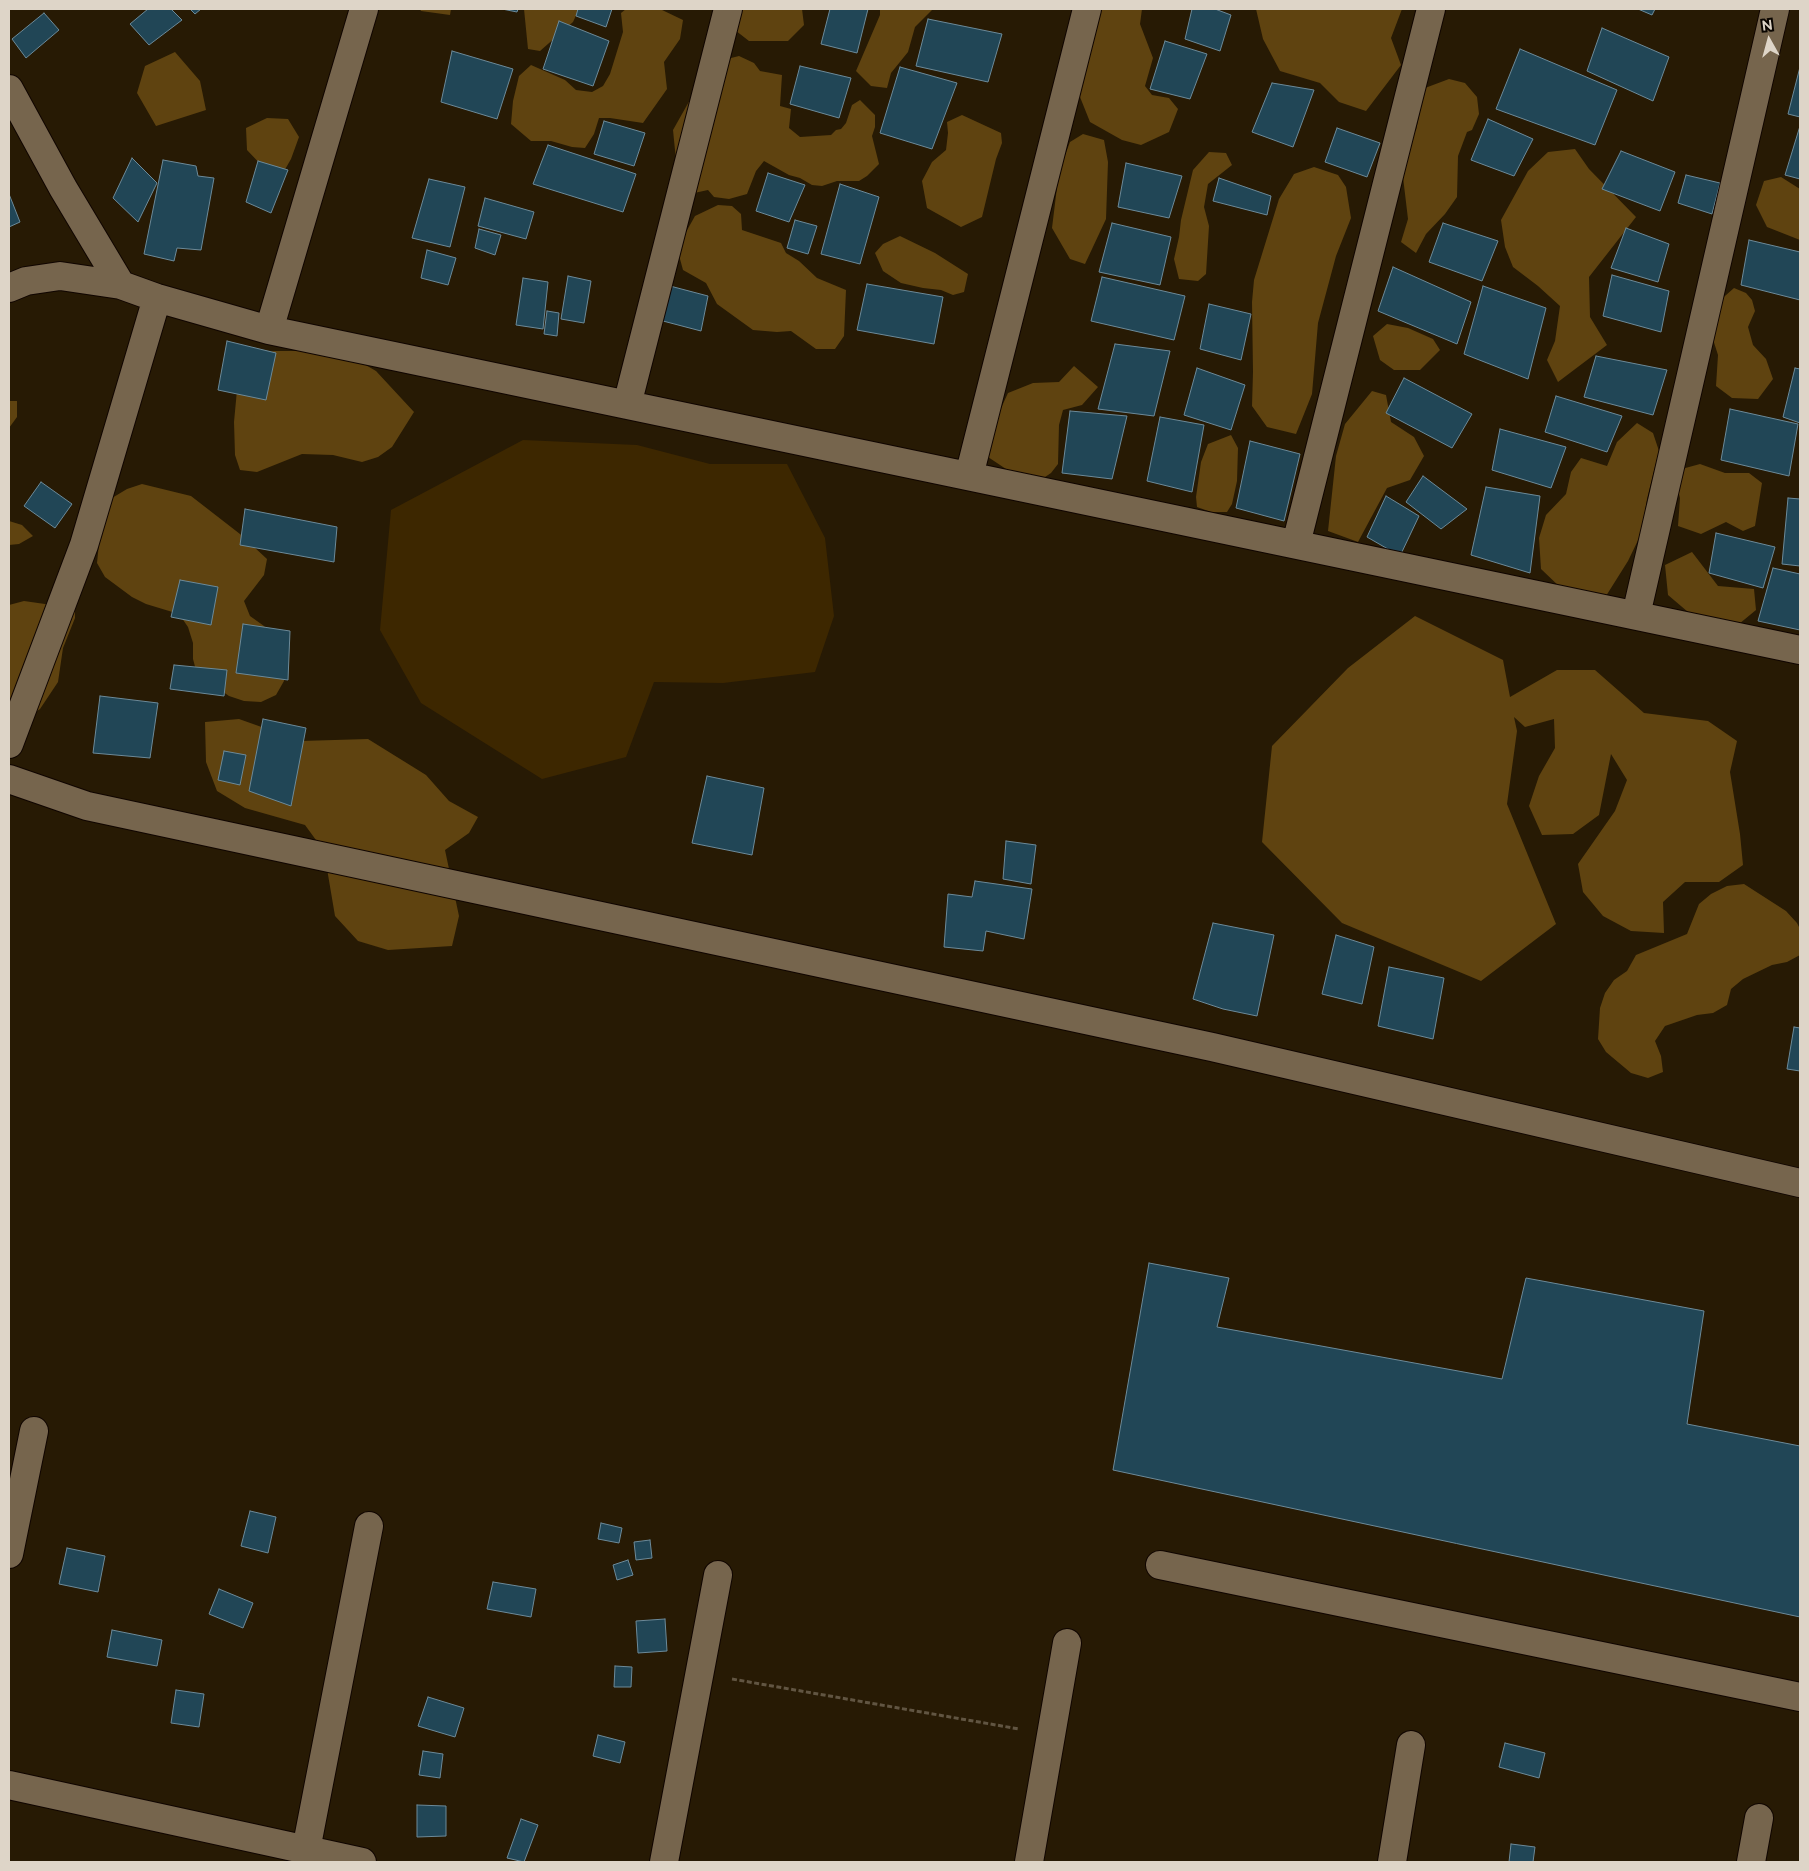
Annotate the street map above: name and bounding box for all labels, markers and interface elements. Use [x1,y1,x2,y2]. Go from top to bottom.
north arrow [1744,15,1794,65]
text: N [1761,17,1773,34]

